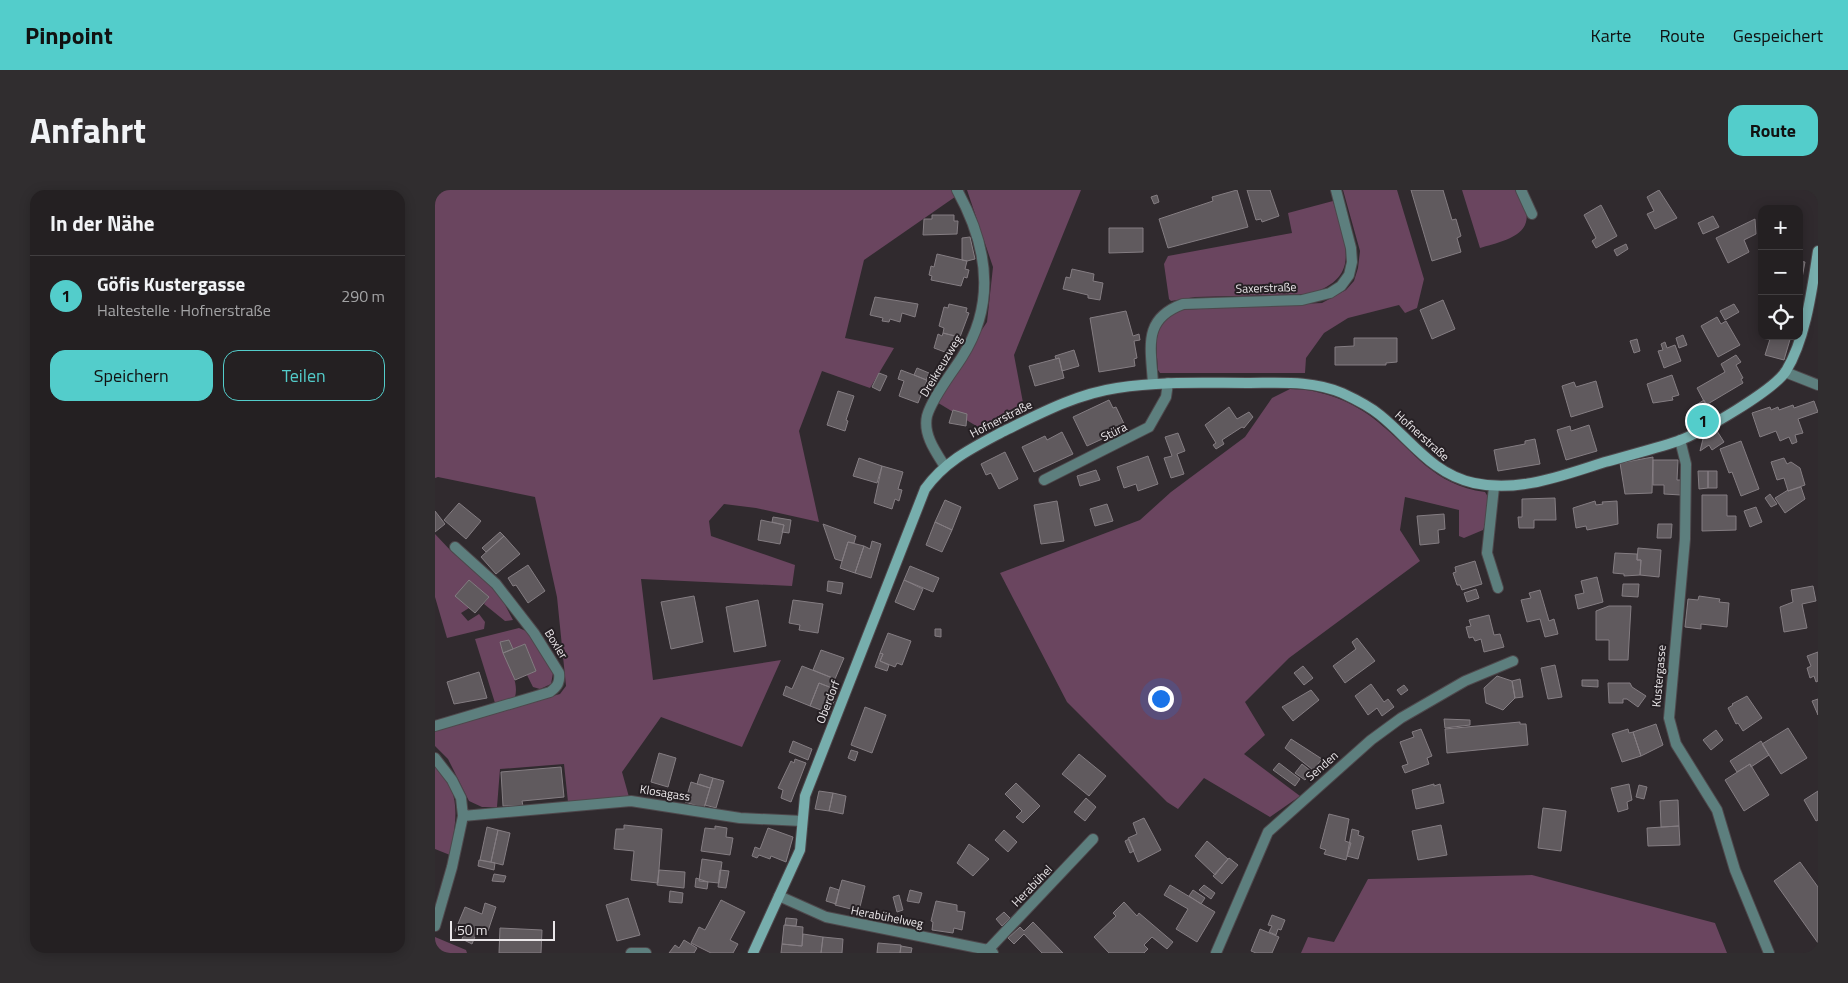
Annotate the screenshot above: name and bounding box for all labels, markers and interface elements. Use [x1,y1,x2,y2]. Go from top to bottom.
text: Pinpoint [25,17,113,53]
text: Karte [1590,22,1631,49]
text: Route [1659,22,1705,49]
text: Gespeichert [1733,22,1823,49]
text: Anfahrt [30,103,146,157]
button: Route [1728,105,1818,156]
map controls [1758,205,1803,340]
button: + [1758,205,1803,250]
text: In der Nähe [50,207,155,239]
button: − [1758,250,1803,295]
text: Göfis Kustergasse [97,269,245,298]
street label: Saxerstraße [1235,277,1297,298]
text: 1 [62,284,70,308]
text: 290 m [341,284,385,308]
button: locate [1758,295,1803,340]
text: Haltestelle · Hofnerstraße [97,298,271,322]
street label: Dreikreuzweg [915,331,967,400]
button: Speichern [50,350,213,401]
button: Teilen [223,350,385,401]
street label: Hofnerstraße [966,395,1035,442]
pin: 1 [1687,402,1719,440]
street label: Hofnerstraße [1391,406,1454,465]
street label: Stüra [1097,417,1130,446]
street label: Boxler [540,625,573,662]
street label: Kustergasse [1646,644,1671,708]
street label: Oberdorf [811,677,844,726]
your location [1148,686,1174,712]
street label: Senden [1301,746,1342,785]
street label: Klosagass [638,779,692,806]
street label: Herabühel [1007,860,1057,911]
street label: Herabühelweg [849,900,925,933]
scale bar [450,918,555,941]
text: 50 m [457,919,487,940]

